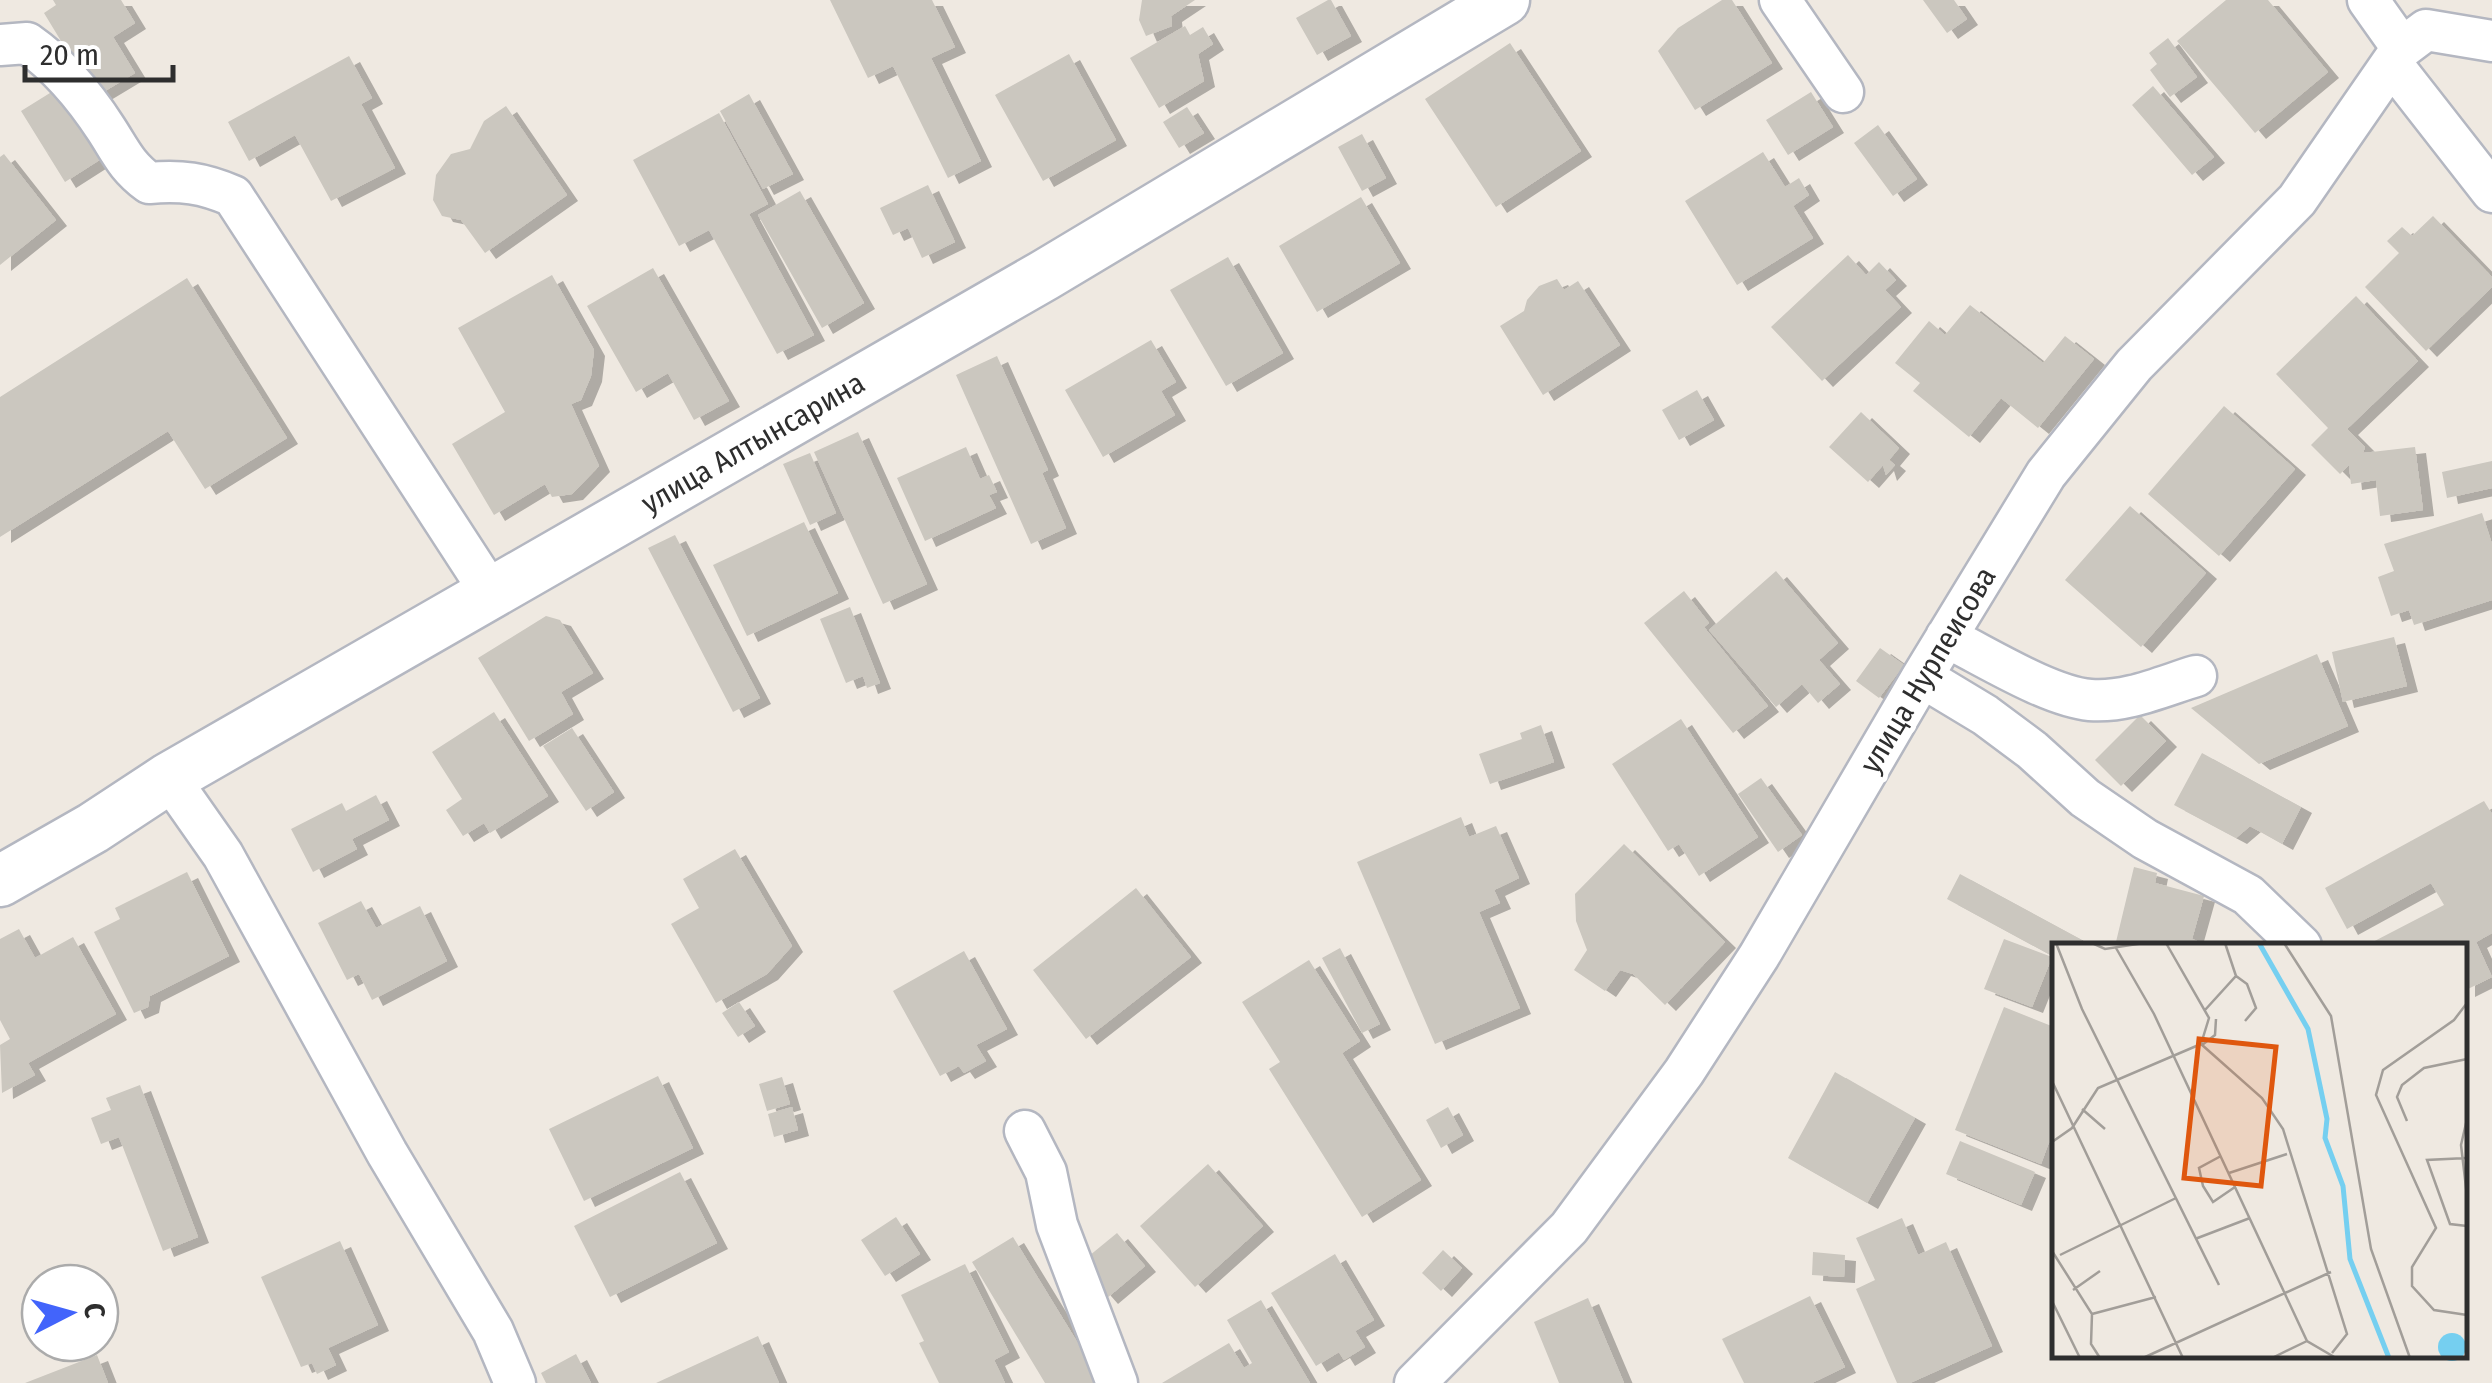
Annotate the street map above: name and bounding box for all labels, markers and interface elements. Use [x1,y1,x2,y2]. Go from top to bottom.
scale bar [25,20,172,82]
text: 20 m [40,37,99,73]
street label: улица Алтынсарина [635,365,871,521]
street label: улица Нурпеисова [1852,560,2004,780]
inset map [2052,943,2467,1358]
north arrow [20,1263,120,1363]
text: С [77,1301,112,1320]

